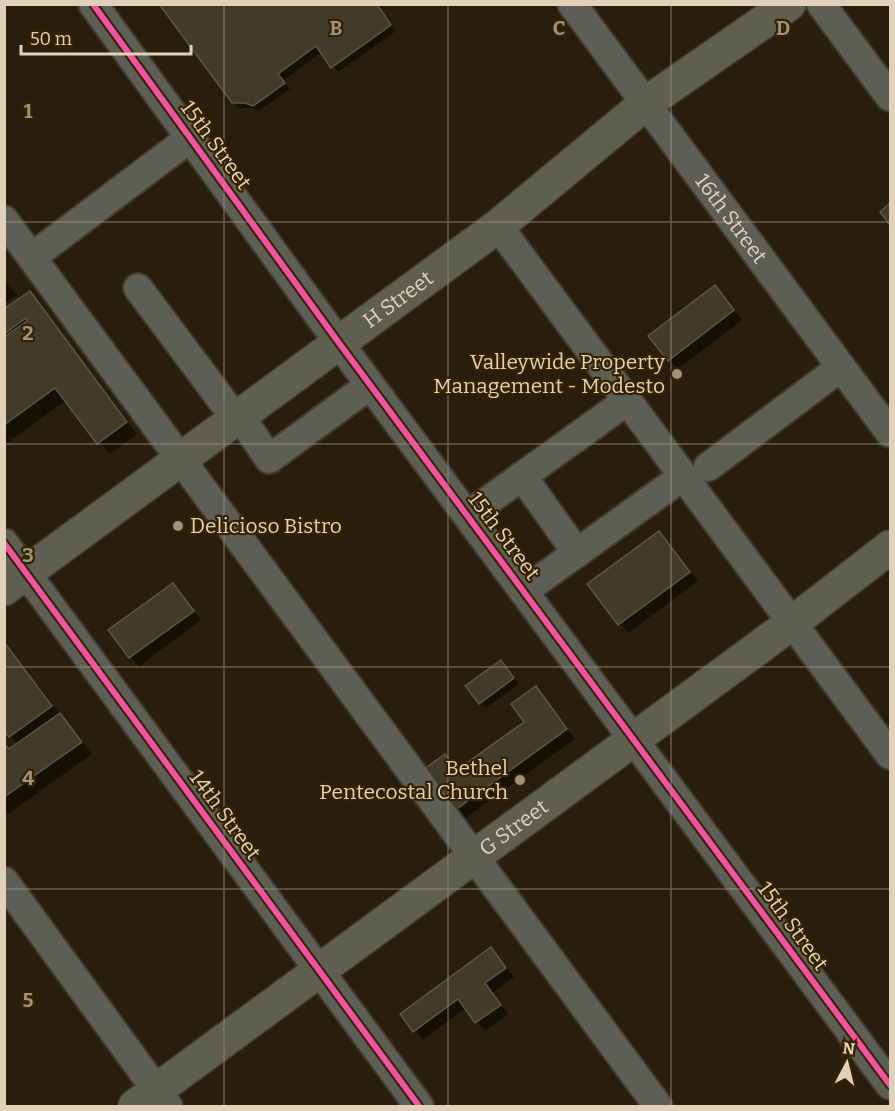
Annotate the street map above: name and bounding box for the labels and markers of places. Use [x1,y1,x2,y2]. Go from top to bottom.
place label: Valleywide Property Management - Modesto [433,349,666,399]
marker: Valleywide Property Management - Modesto [670,367,684,381]
place label: Delicioso Bistro [190,513,342,539]
marker: Delicioso Bistro [171,519,185,533]
place label: Bethel Pentecostal Church [319,755,508,805]
marker: Bethel Pentecostal Church [513,773,527,787]

